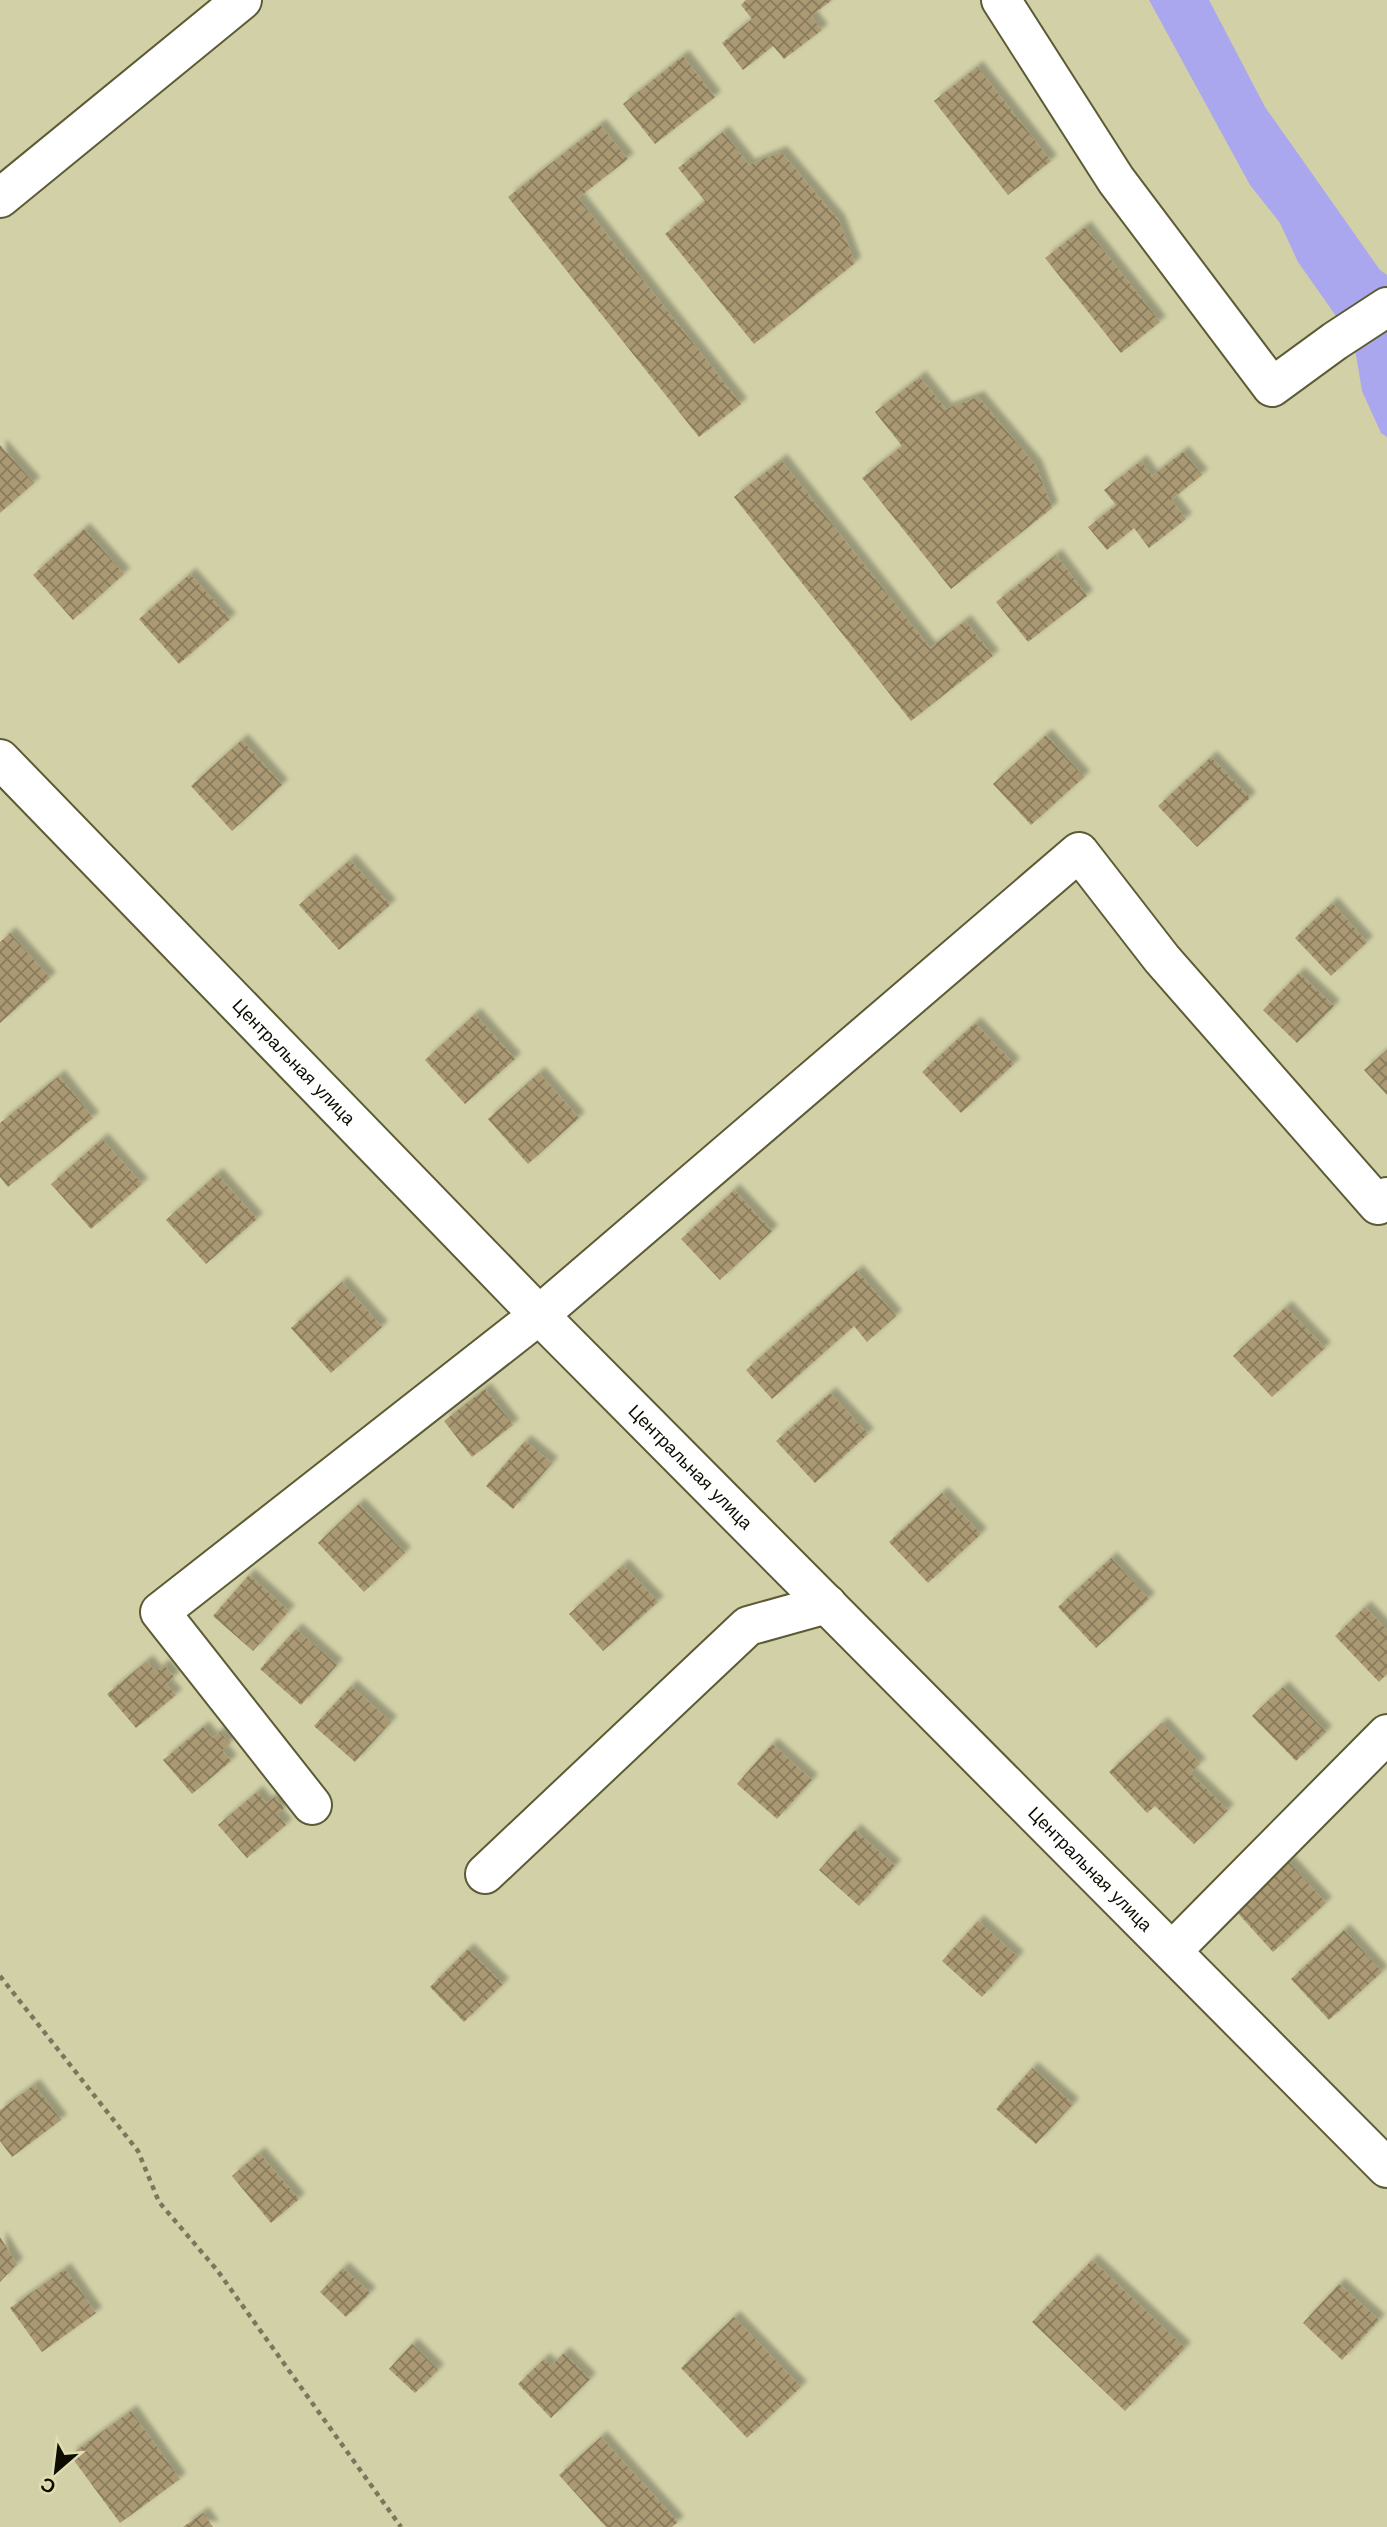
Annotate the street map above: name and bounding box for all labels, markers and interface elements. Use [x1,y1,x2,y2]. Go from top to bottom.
street label: Центральная улица [228,994,360,1130]
street label: Центральная улица [624,1400,758,1534]
street label: Центральная улица [1024,1802,1157,1936]
north arrow [21,2436,91,2506]
text: С [37,2472,60,2499]

